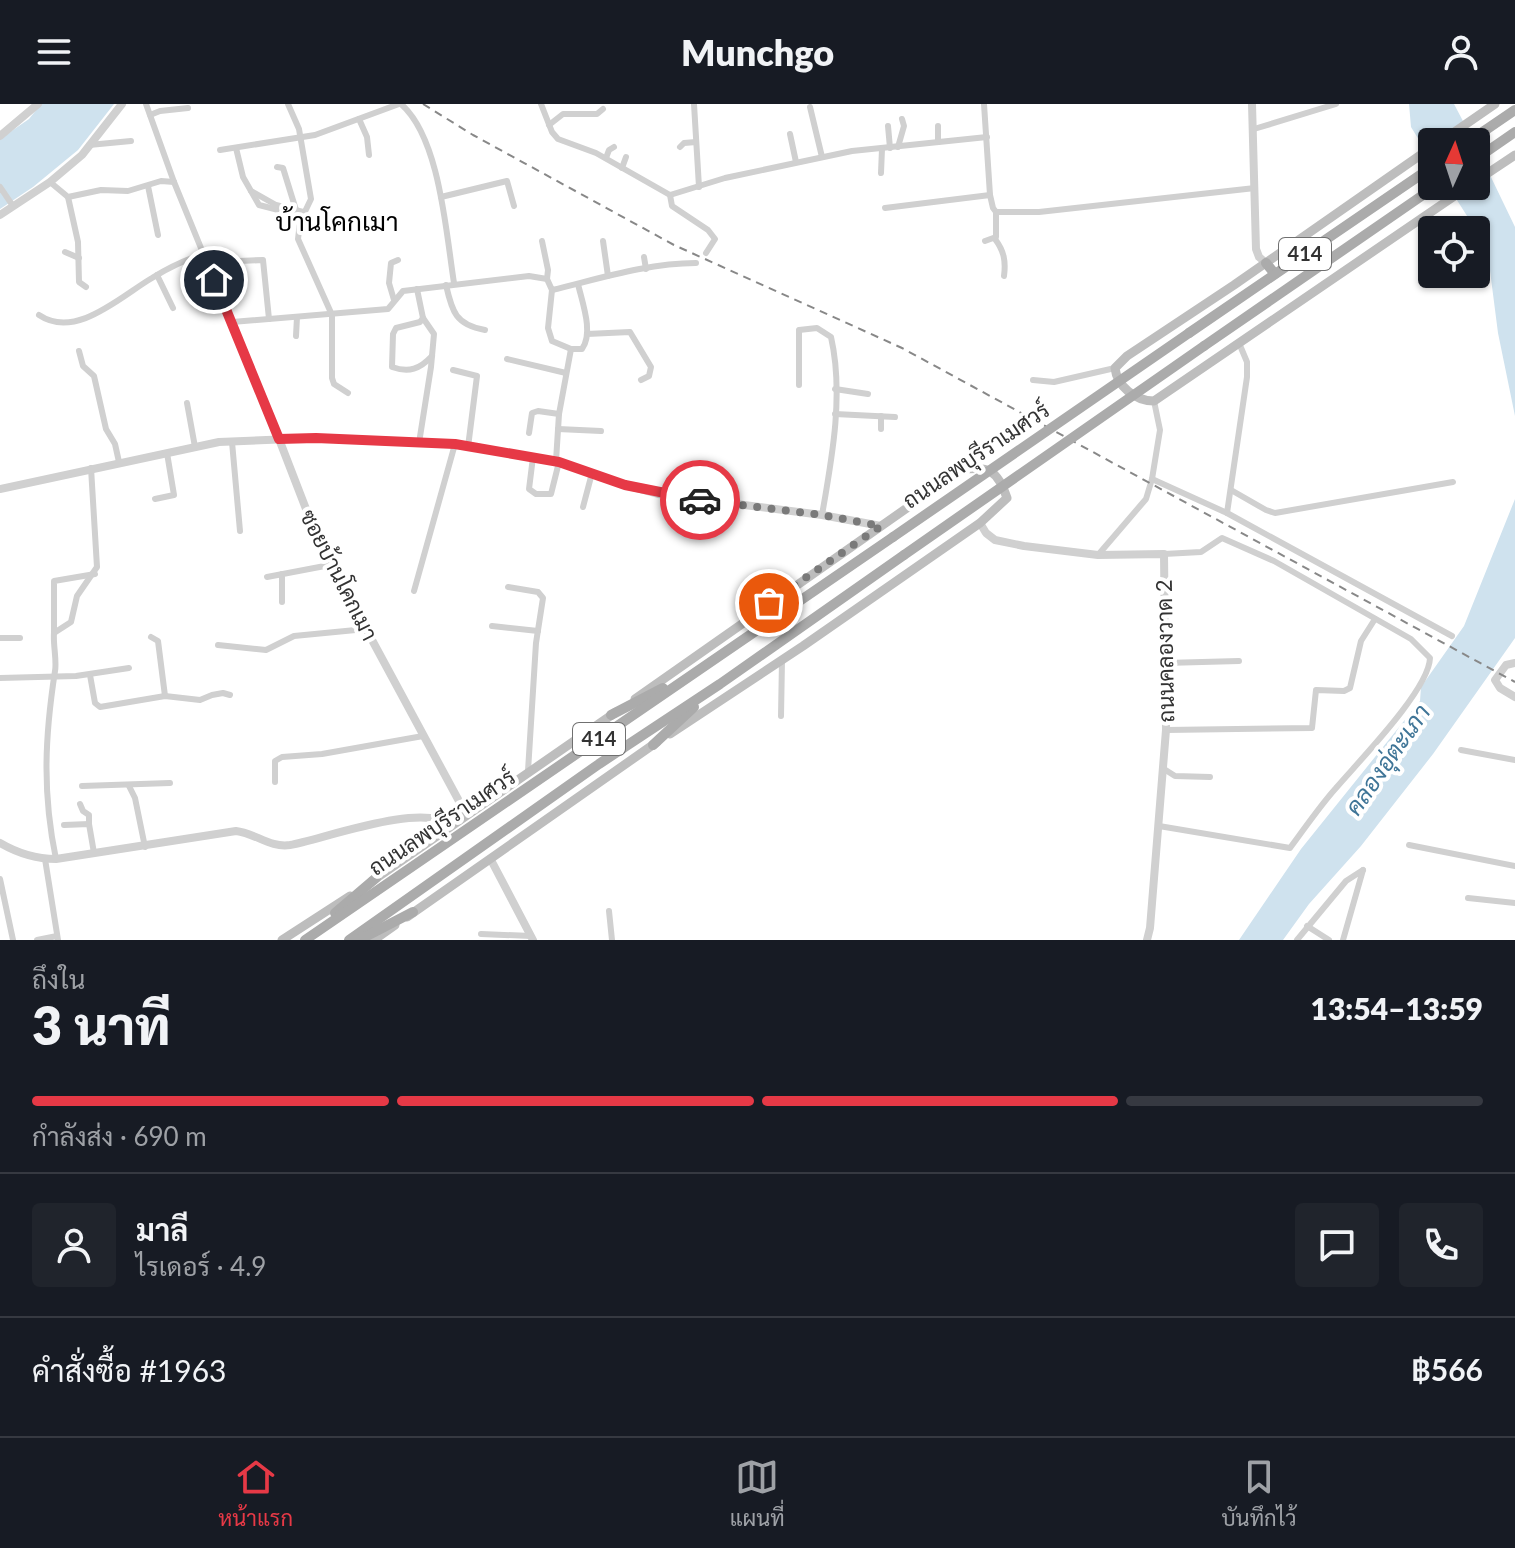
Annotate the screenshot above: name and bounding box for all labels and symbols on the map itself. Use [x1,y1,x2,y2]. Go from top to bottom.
north arrow [1418,128,1490,200]
district label: บ้านโคกเมา [275,205,399,237]
road number: 414 [1279,238,1331,270]
pin [180,246,248,314]
street label: ถนนลพบุรีราเมศวร์ [897,396,1056,516]
courier [660,460,740,540]
street label: ซอยบ้านโคกเมา [295,505,384,645]
pin [735,569,803,637]
street label: ถนนคลองวาด 2 [1150,579,1179,723]
water label: คลองอุ่ตะเภา [1338,698,1438,822]
road number: 414 [573,723,625,755]
street label: ถนนลพบุรีราเมศวร์ [363,763,522,883]

